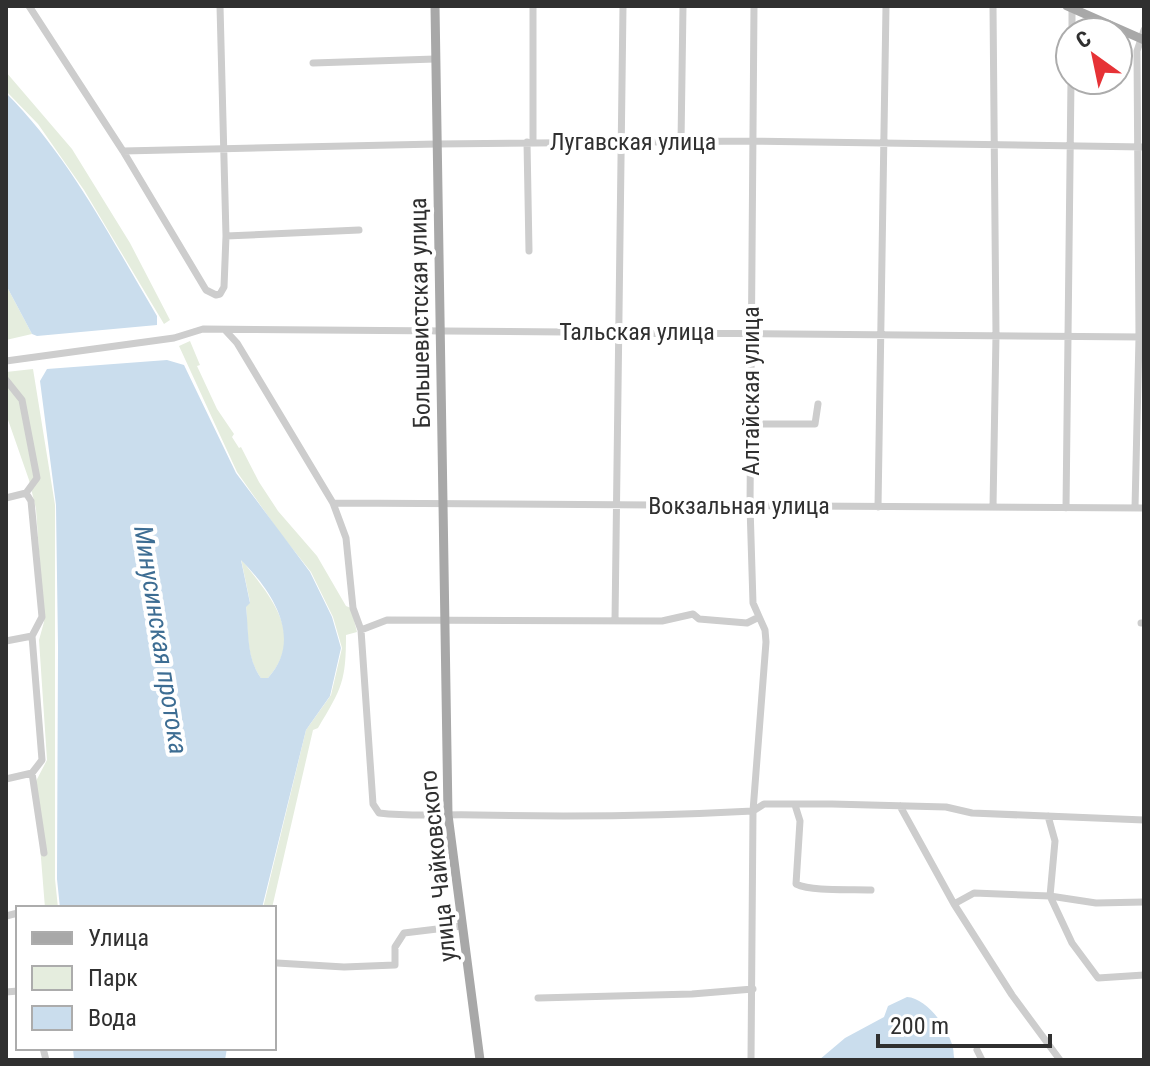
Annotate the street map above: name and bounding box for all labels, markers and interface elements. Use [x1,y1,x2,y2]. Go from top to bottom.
north arrow [1054,16,1134,96]
text: С [1071,26,1095,54]
street label: Лугавская улица [550,128,716,156]
street label: Большевистская улица [404,197,436,429]
street label: Алтайская улица [737,306,765,476]
street label: Тальская улица [559,318,715,346]
street label: Вокзальная улица [648,492,830,520]
water label: Минусинская протока [128,524,194,756]
street label: улица Чайковского [414,769,462,963]
legend [16,906,276,1050]
text: Улица [88,924,149,952]
text: Парк [88,964,138,992]
scale bar [878,998,1050,1048]
text: Вода [88,1004,137,1032]
text: 200 m [890,1012,949,1040]

